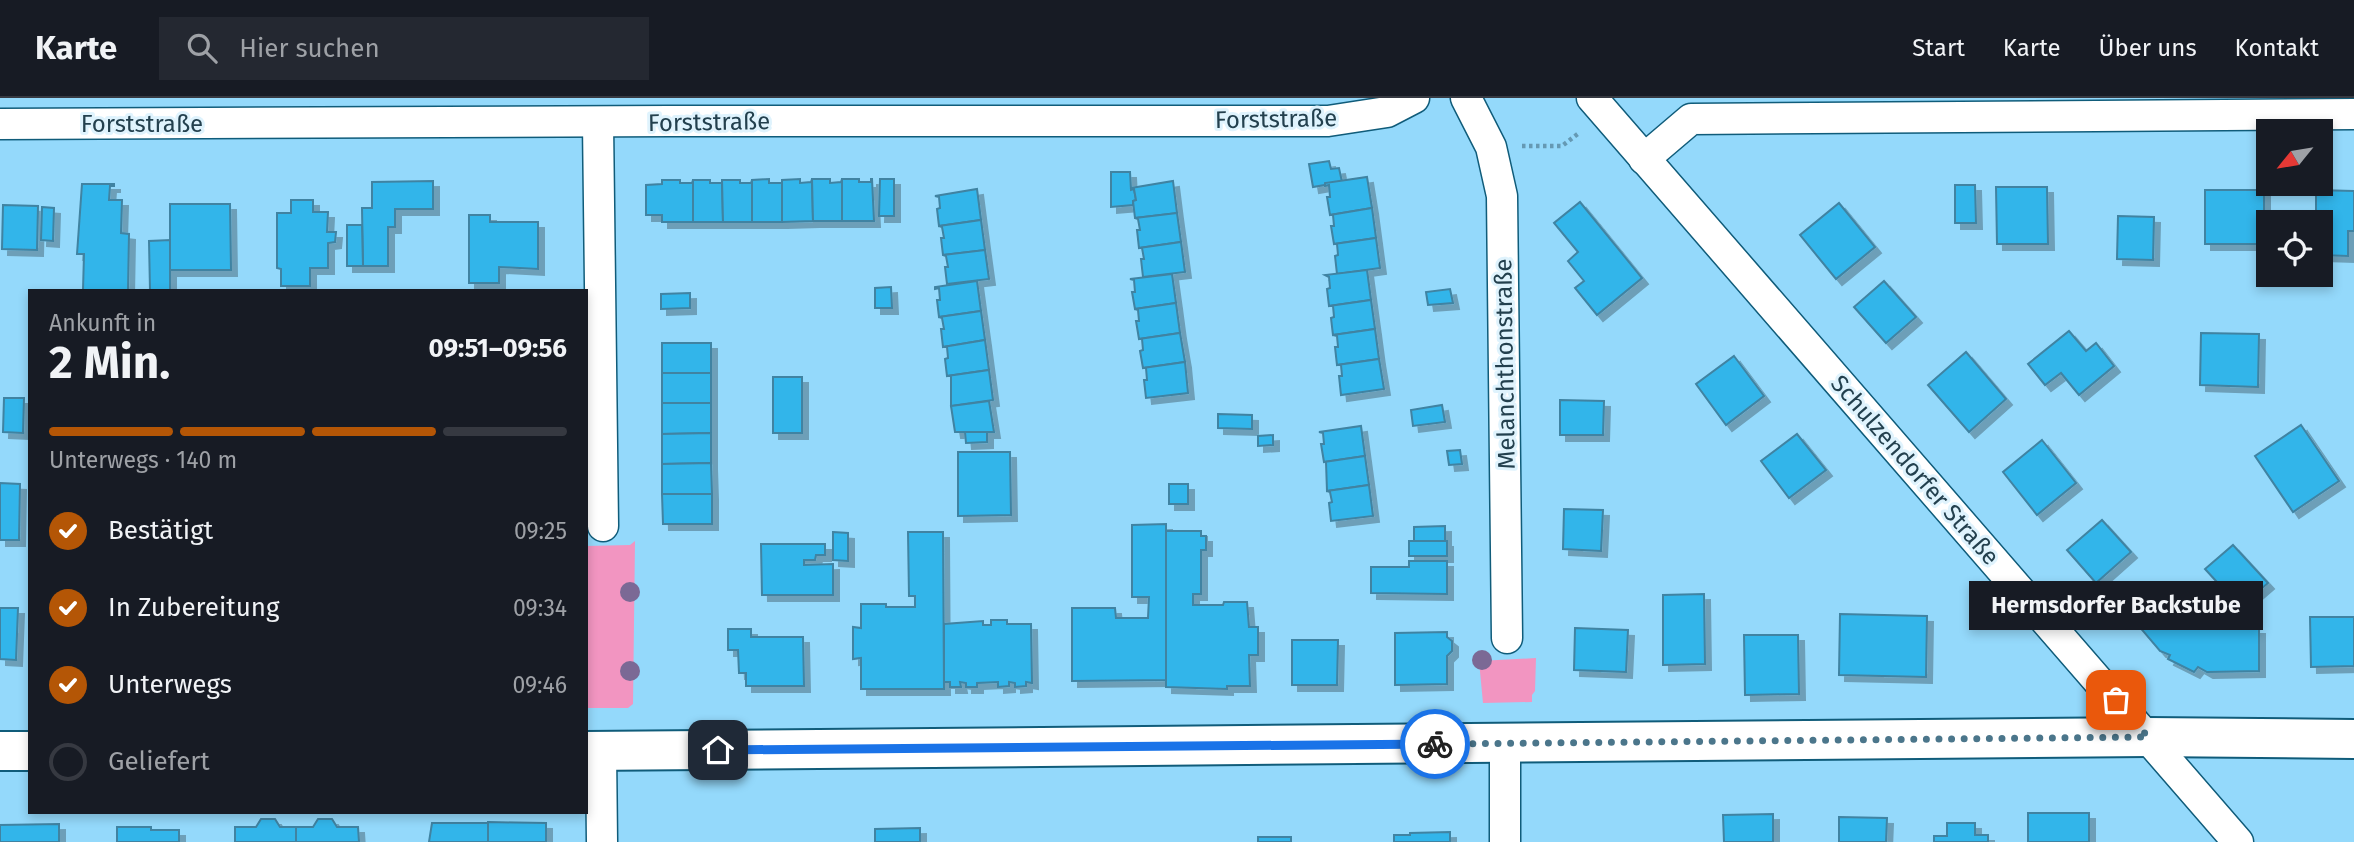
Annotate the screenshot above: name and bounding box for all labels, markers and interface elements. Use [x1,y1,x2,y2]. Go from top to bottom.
search box [159,17,649,80]
text: Karte [35,28,117,68]
icon: search [183,29,221,67]
text: Hier suchen [239,33,380,64]
text: Start [1912,34,1965,62]
text: Karte [2003,34,2061,62]
text: Über uns [2099,34,2197,62]
text: Kontakt [2235,34,2319,62]
street label: Forststraße [1215,104,1337,134]
street label: Forststraße [648,107,770,137]
street label: Forststraße [81,110,203,138]
north arrow [2256,119,2333,196]
map controls [2256,119,2333,287]
button: locate [2256,210,2333,287]
street label: Melanchthonstraße [1489,258,1521,470]
text: Ankunft in [49,309,156,337]
text: 09:51–09:56 [428,333,567,364]
text: 2 Min. [49,335,170,390]
street label: Schulzendorfer Straße [1825,369,2005,571]
text: Unterwegs · 140 m [49,446,237,474]
icon: check [49,512,87,550]
text: Bestätigt [108,515,213,546]
text: 09:25 [514,517,567,545]
callout: Hermsdorfer Backstube [1969,581,2263,630]
icon: check [49,589,87,627]
text: Hermsdorfer Backstube [1991,591,2241,619]
text: In Zubereitung [108,592,280,623]
text: 09:34 [513,594,567,622]
icon: check [49,666,87,704]
text: Unterwegs [108,669,232,700]
pin [2086,670,2146,730]
text: 09:46 [512,671,567,699]
icon: bag [2097,681,2135,719]
courier [1400,709,1470,779]
pin [688,720,748,780]
icon: bike [1416,725,1454,763]
icon: home [699,731,737,769]
text: Geliefert [108,746,210,777]

